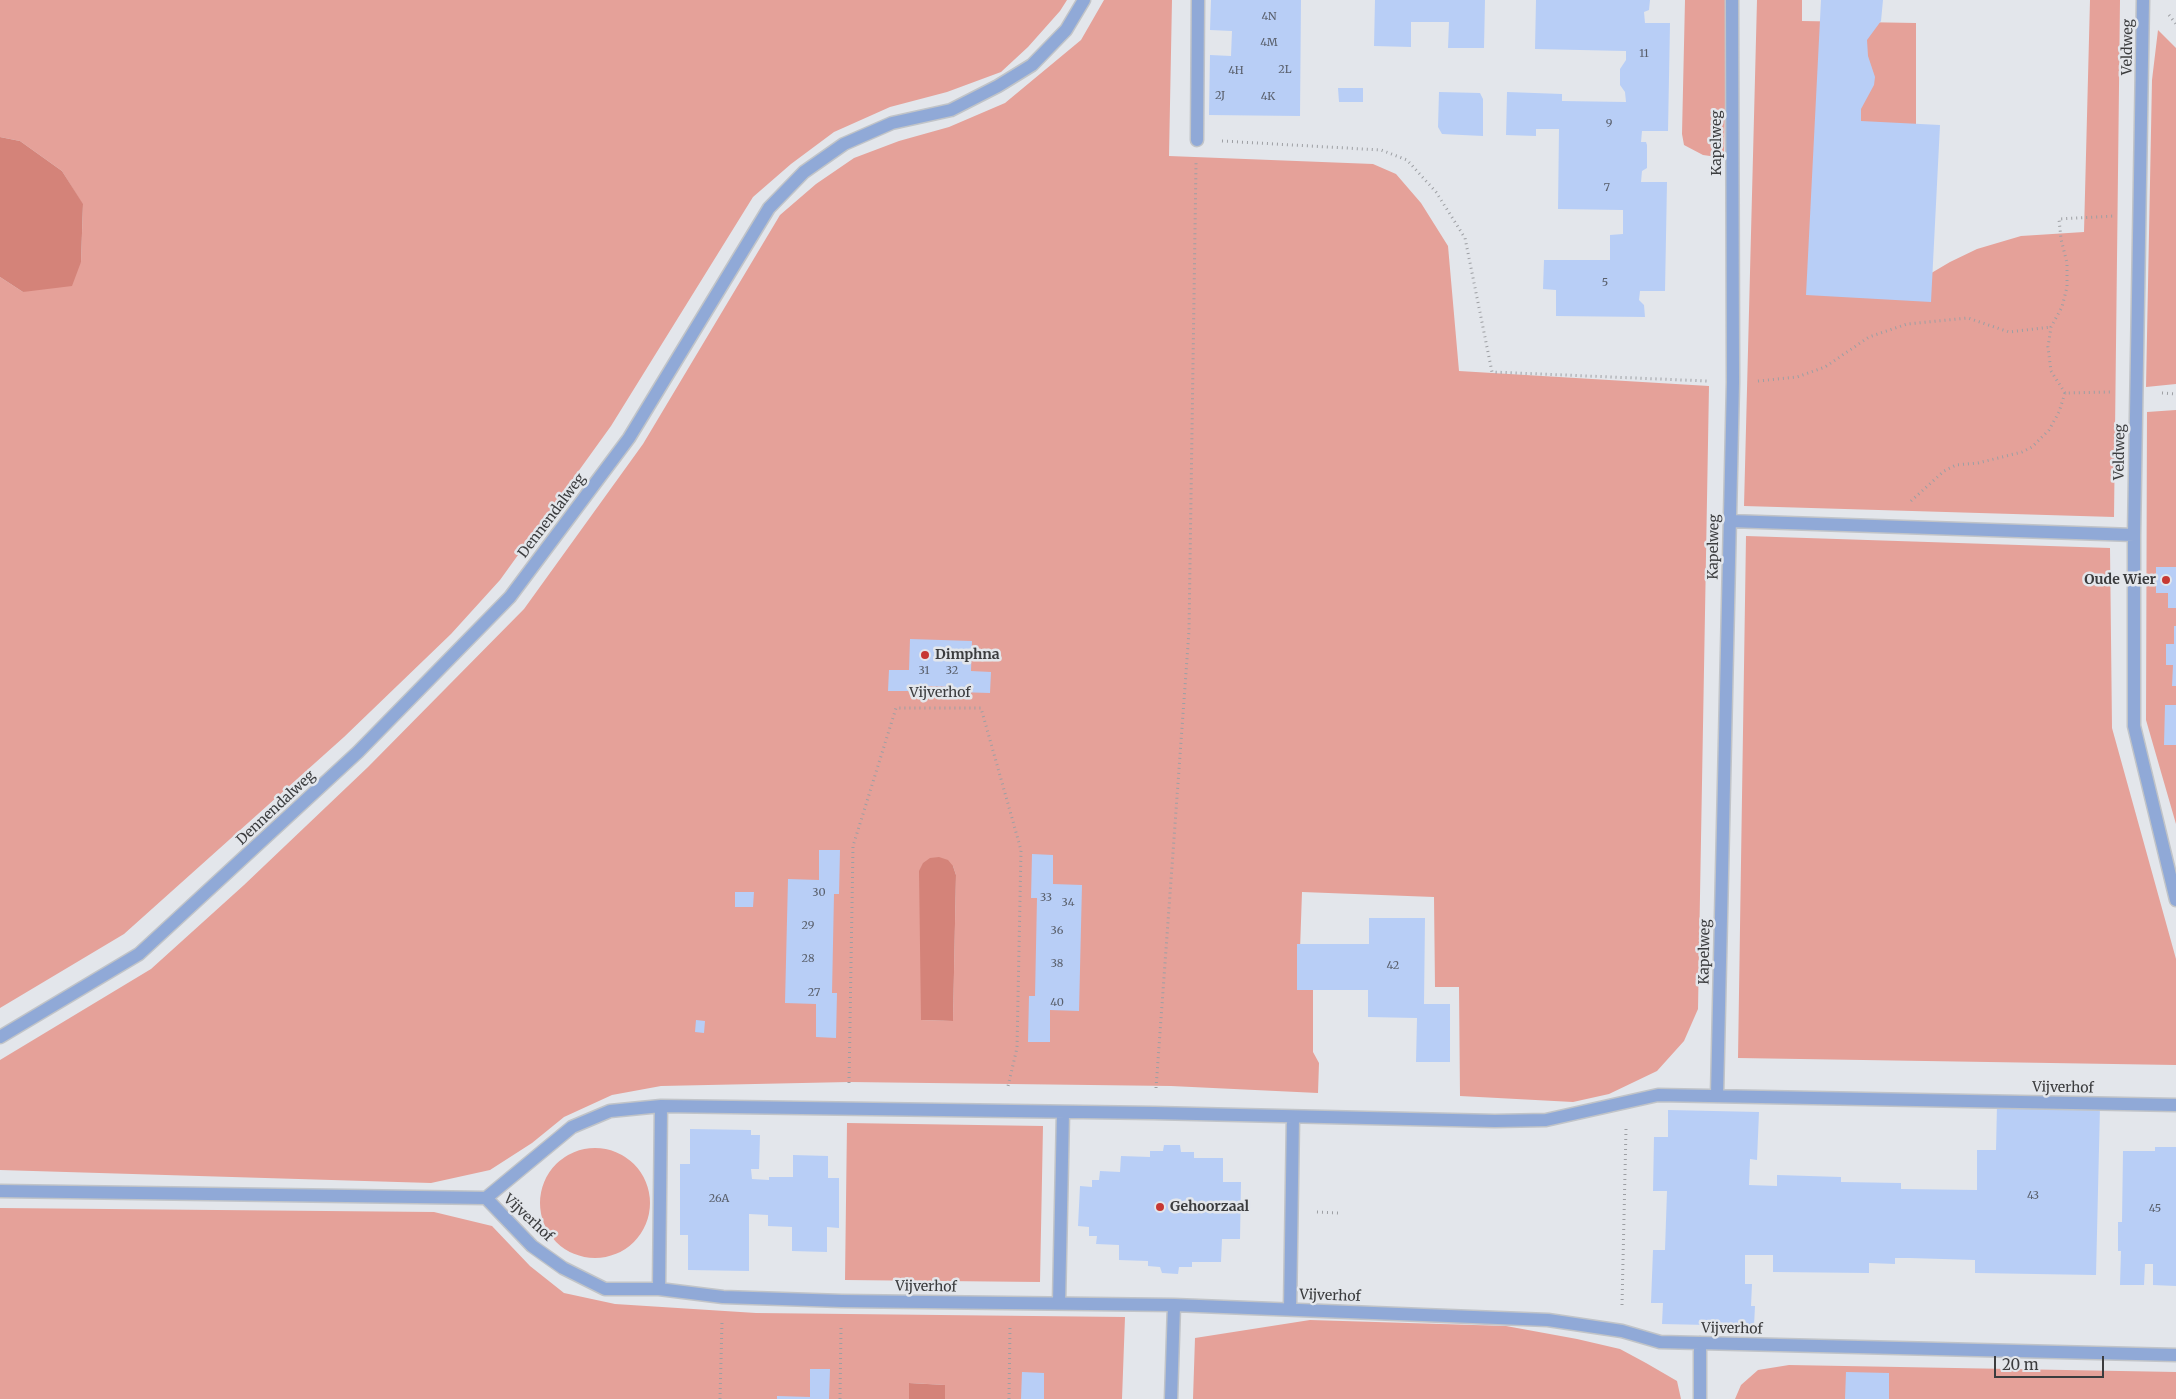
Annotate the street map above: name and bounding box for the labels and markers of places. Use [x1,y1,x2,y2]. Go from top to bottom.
place label: Oude Wier [2084,572,2156,588]
marker: Oude Wier [2160,574,2172,586]
place label: Dimphna [935,647,1000,663]
marker: Dimphna [919,649,931,661]
place label: Gehoorzaal [1170,1199,1249,1215]
marker: Gehoorzaal [1154,1201,1166,1213]

